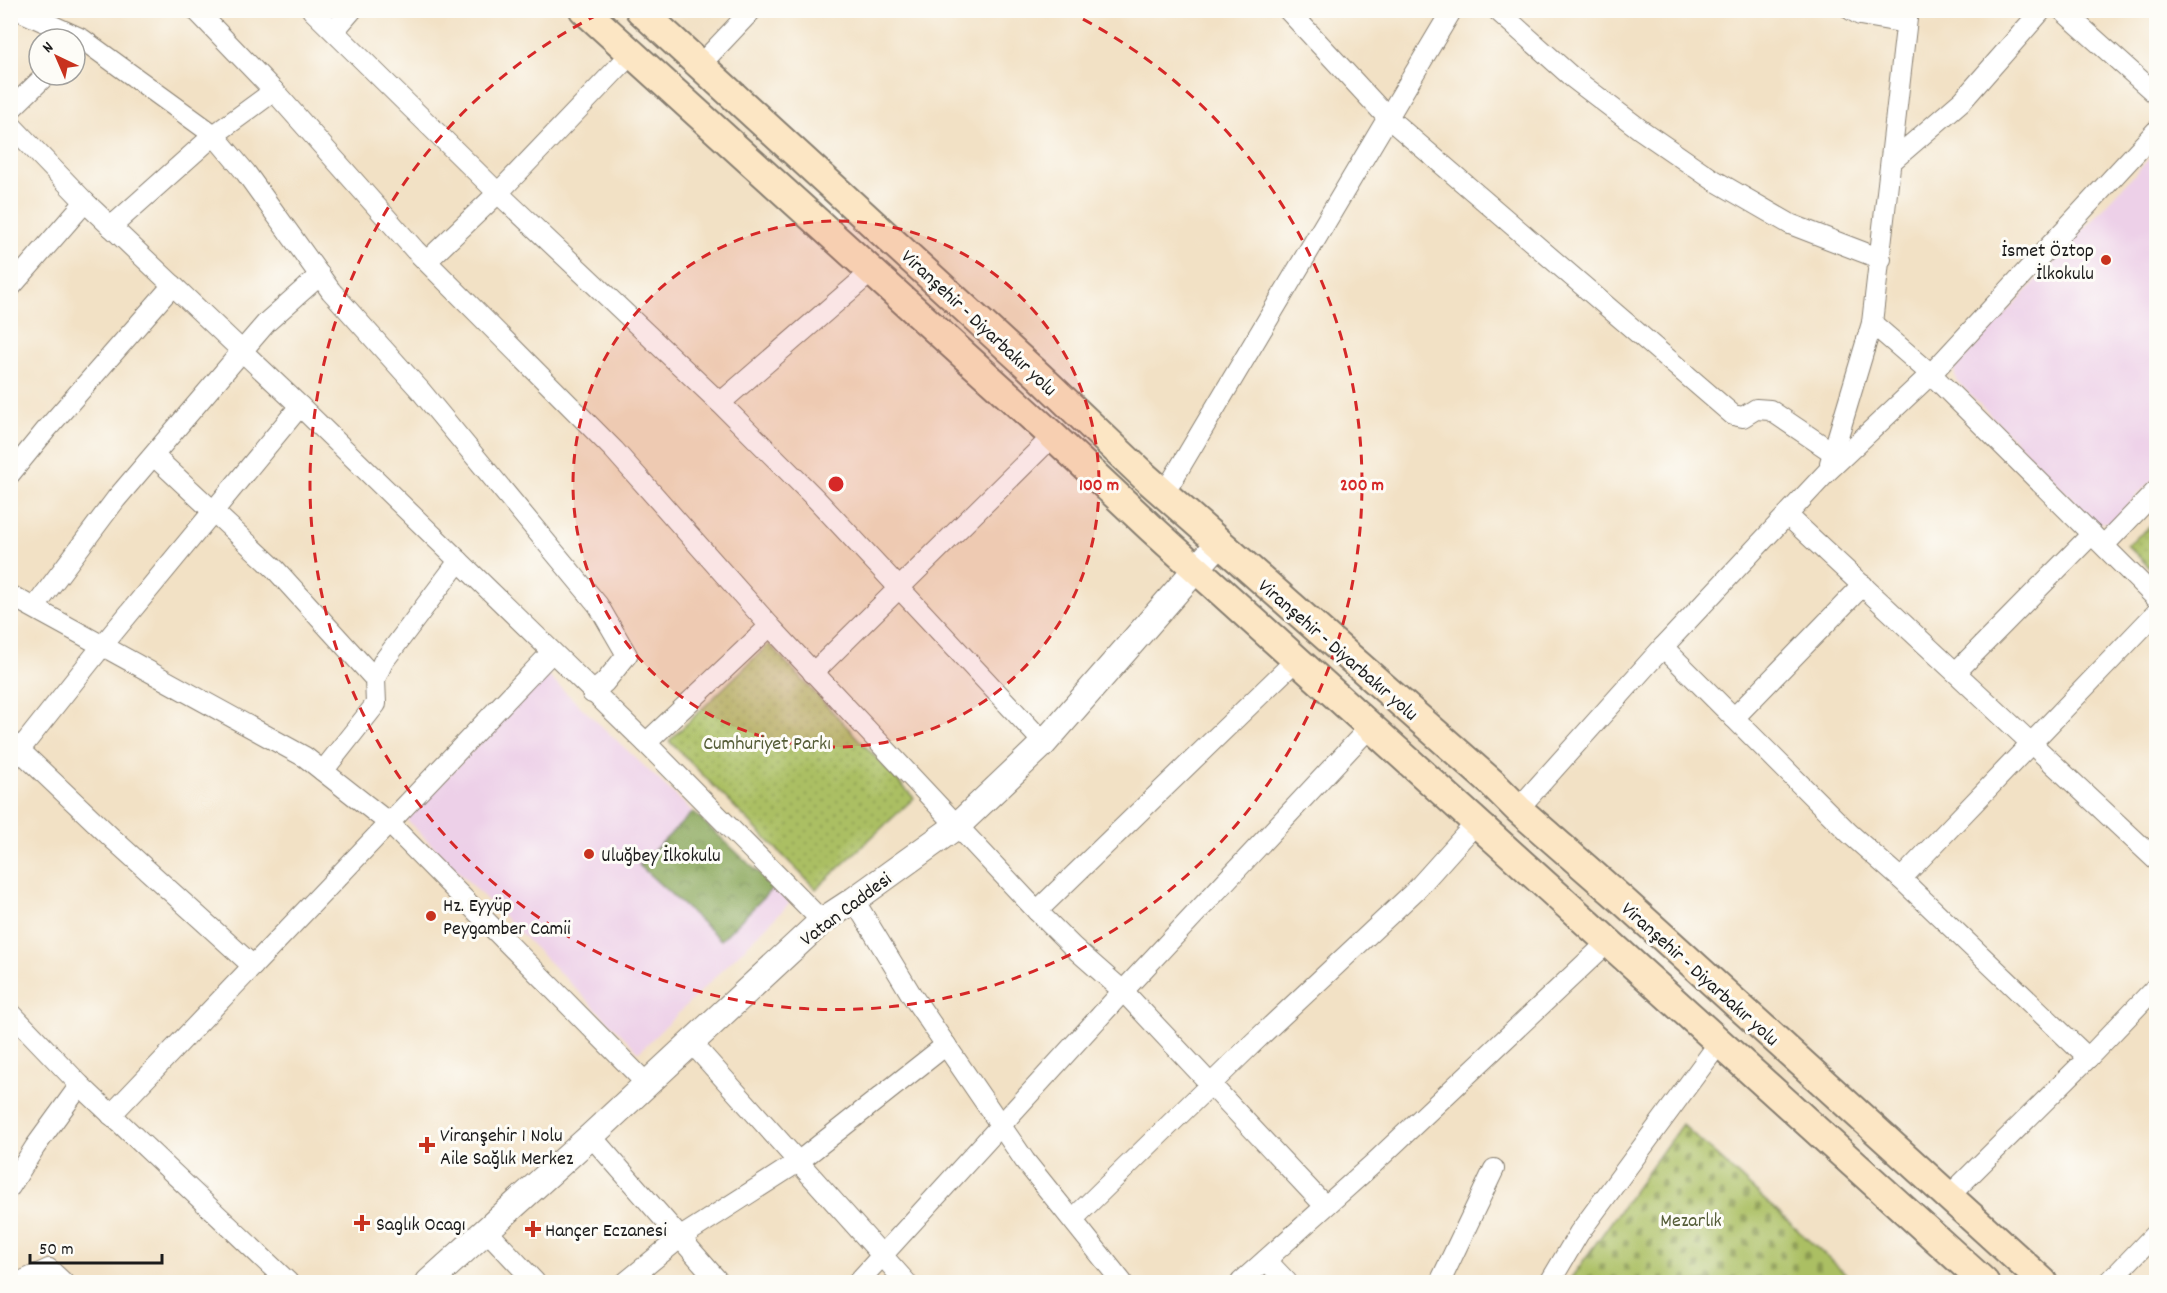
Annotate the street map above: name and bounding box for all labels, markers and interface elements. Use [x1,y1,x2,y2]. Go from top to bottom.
north arrow [27,27,87,87]
text: N [37,37,59,59]
place label: İsmet Öztop İlkokulu [2002,238,2094,289]
street label: Viranşehir - Diyarbakır yolu [894,244,1062,404]
marker: İsmet Öztop İlkokulu [2099,253,2113,267]
centre of rings [826,474,846,494]
text: 100 m [1079,474,1119,499]
text: 200 m [1340,474,1384,499]
street label: Viranşehir - Diyarbakır yolu [1251,574,1423,729]
park label: Cumhuriyet Parkı [703,731,831,759]
place label: Uluğbey İlkokulu [601,843,721,871]
marker: Uluğbey İlkokulu [582,847,596,861]
street label: Vatan Caddesi [795,866,899,954]
place label: Hz. Eyyüp Peygamber Camii [443,893,571,944]
street label: Viranşehir - Diyarbakır yolu [1614,897,1784,1054]
marker: Hz. Eyyüp Peygamber Camii [424,909,438,923]
place label: Viranşehir 1 Nolu Aile Sağlık Merkez [440,1123,574,1174]
marker: Viranşehir 1 Nolu Aile Sağlık Merkez [418,1136,436,1154]
park label: Mezarlık [1660,1208,1722,1236]
place label: Saglık Ocagı [376,1212,466,1240]
marker: Saglık Ocagı [353,1214,371,1232]
place label: Hançer Eczanesi [545,1218,667,1246]
marker: Hançer Eczanesi [526,1222,540,1236]
scale bar [30,1227,162,1265]
text: 50 m [39,1238,74,1263]

